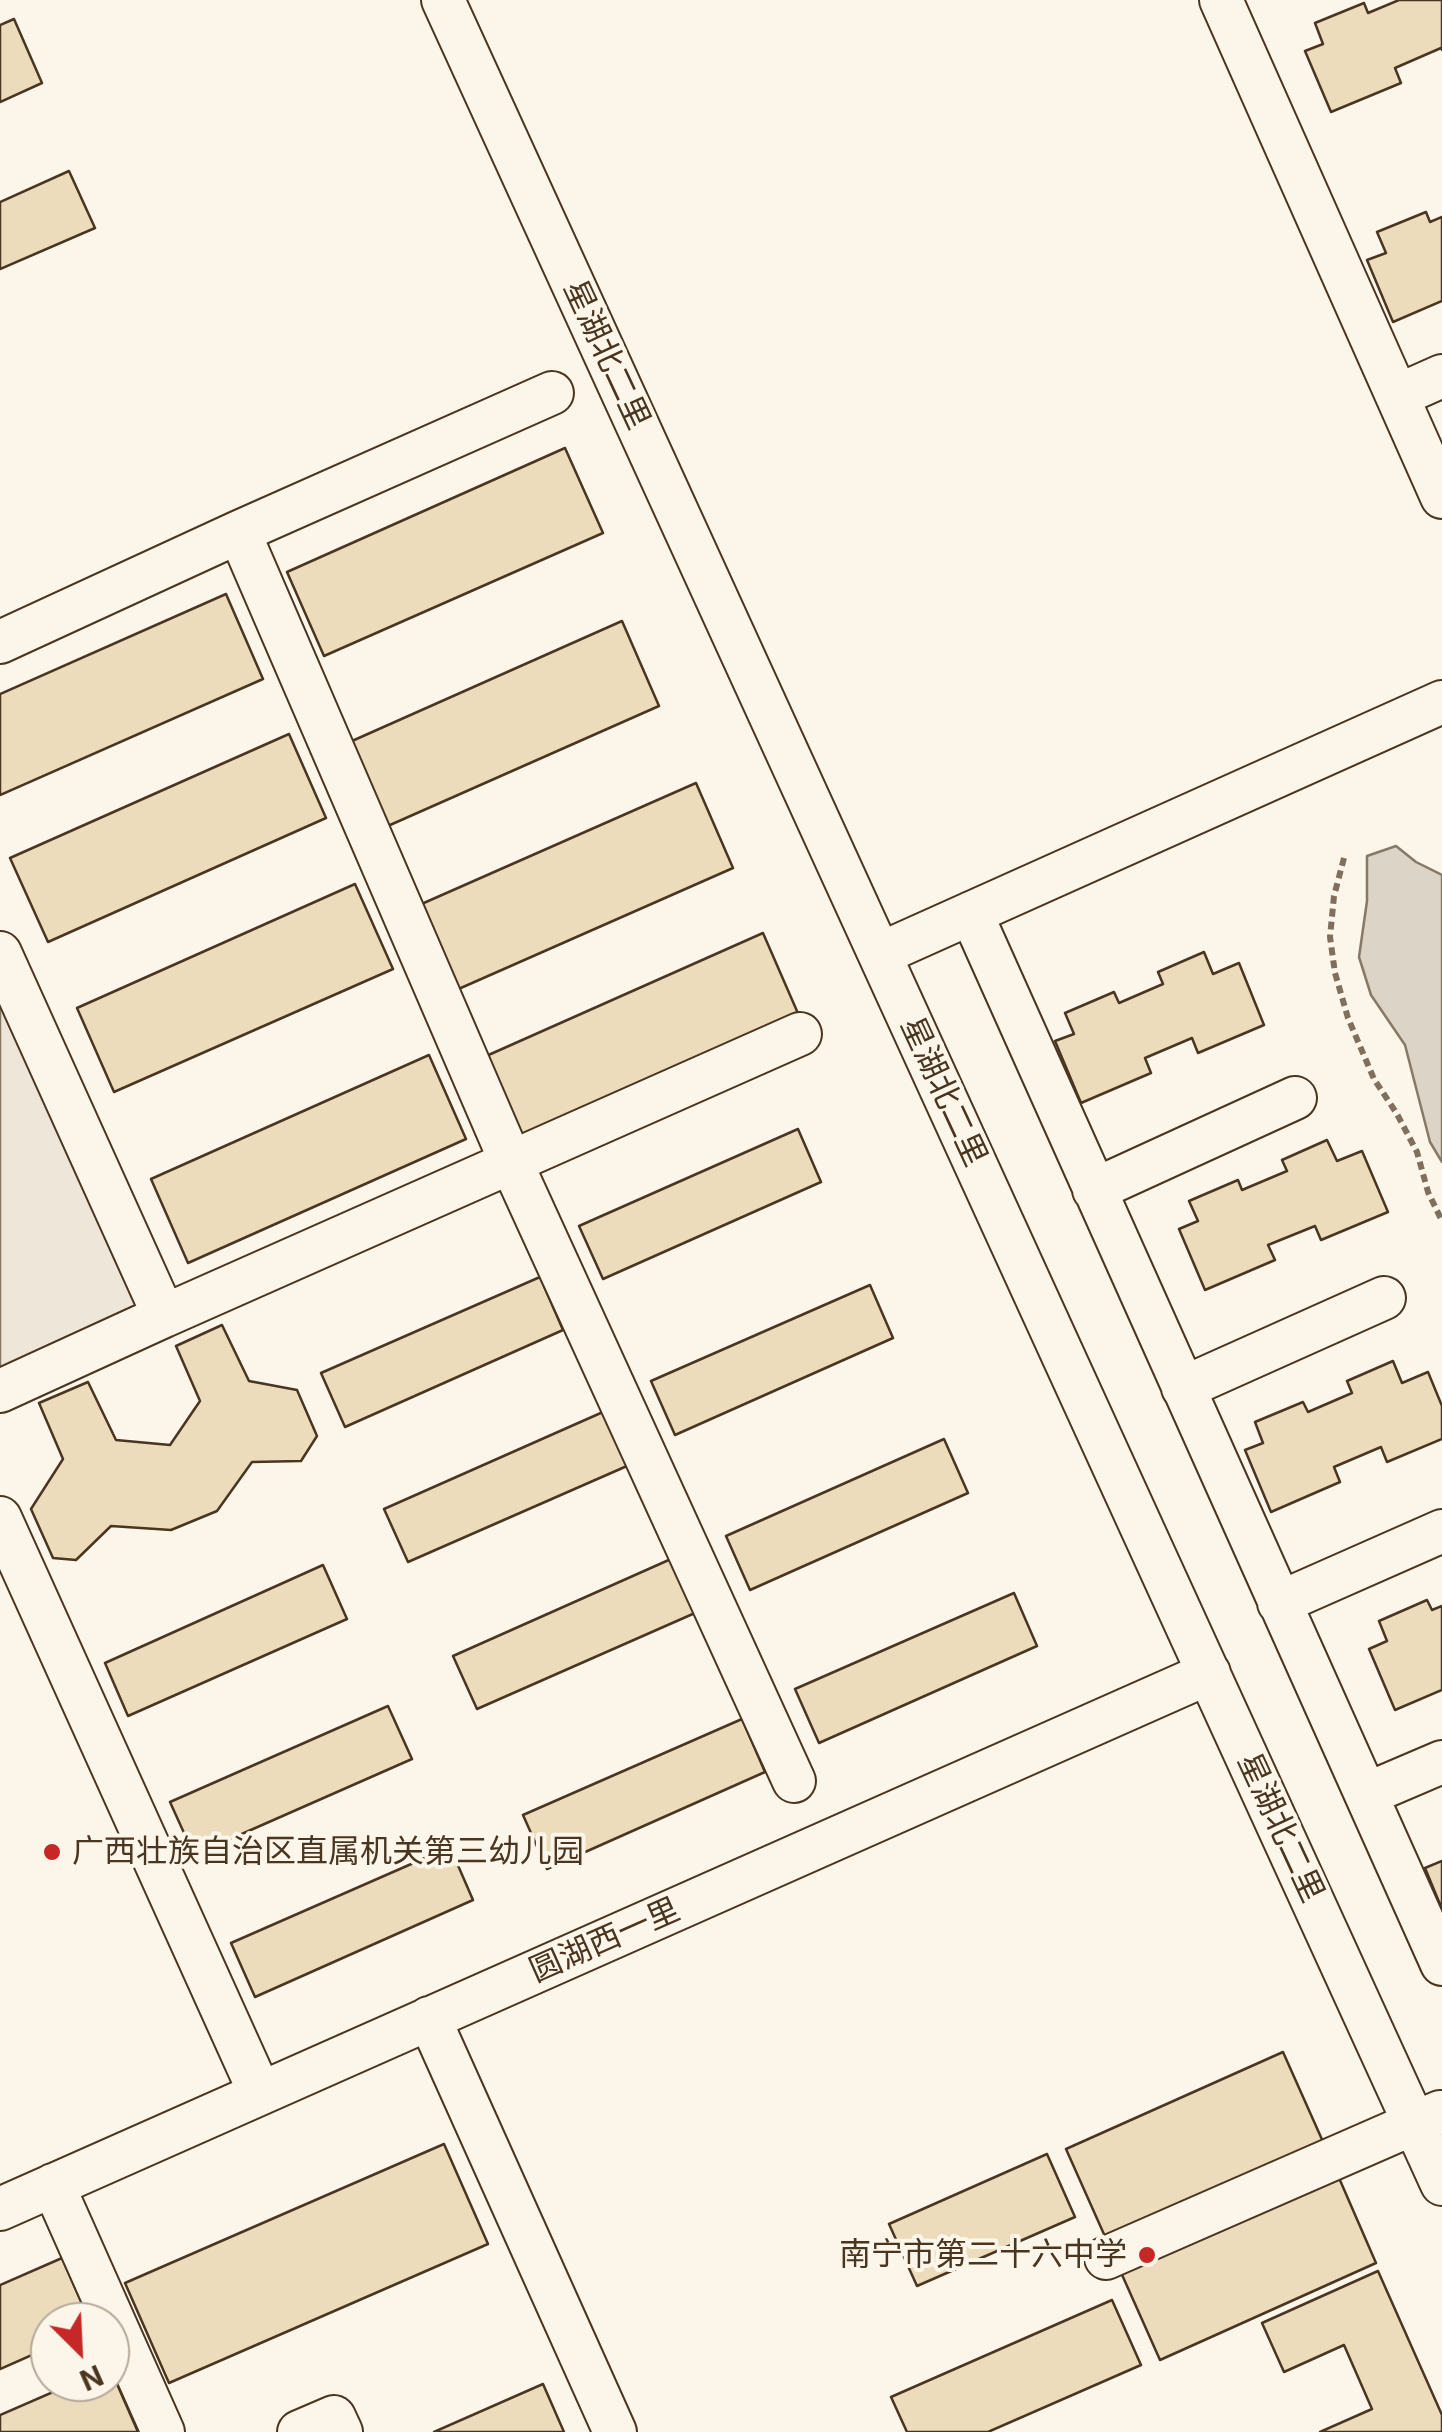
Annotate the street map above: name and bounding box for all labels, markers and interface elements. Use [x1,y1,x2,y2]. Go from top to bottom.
street label: 星湖北二里 [555,274,657,436]
street label: 星湖北二里 [892,1011,994,1173]
street label: 星湖北二里 [1229,1747,1331,1909]
place label: 广西壮族自治区直属机关第三幼儿园 [72,1833,584,1871]
marker: 广西壮族自治区直属机关第三幼儿园 [41,1841,63,1863]
street label: 圆湖西一里 [524,1891,686,1991]
place label: 南宁市第二十六中学 [839,2236,1127,2274]
marker: 南宁市第二十六中学 [1136,2244,1158,2266]
north arrow [30,2302,130,2402]
text: N [75,2358,108,2397]

